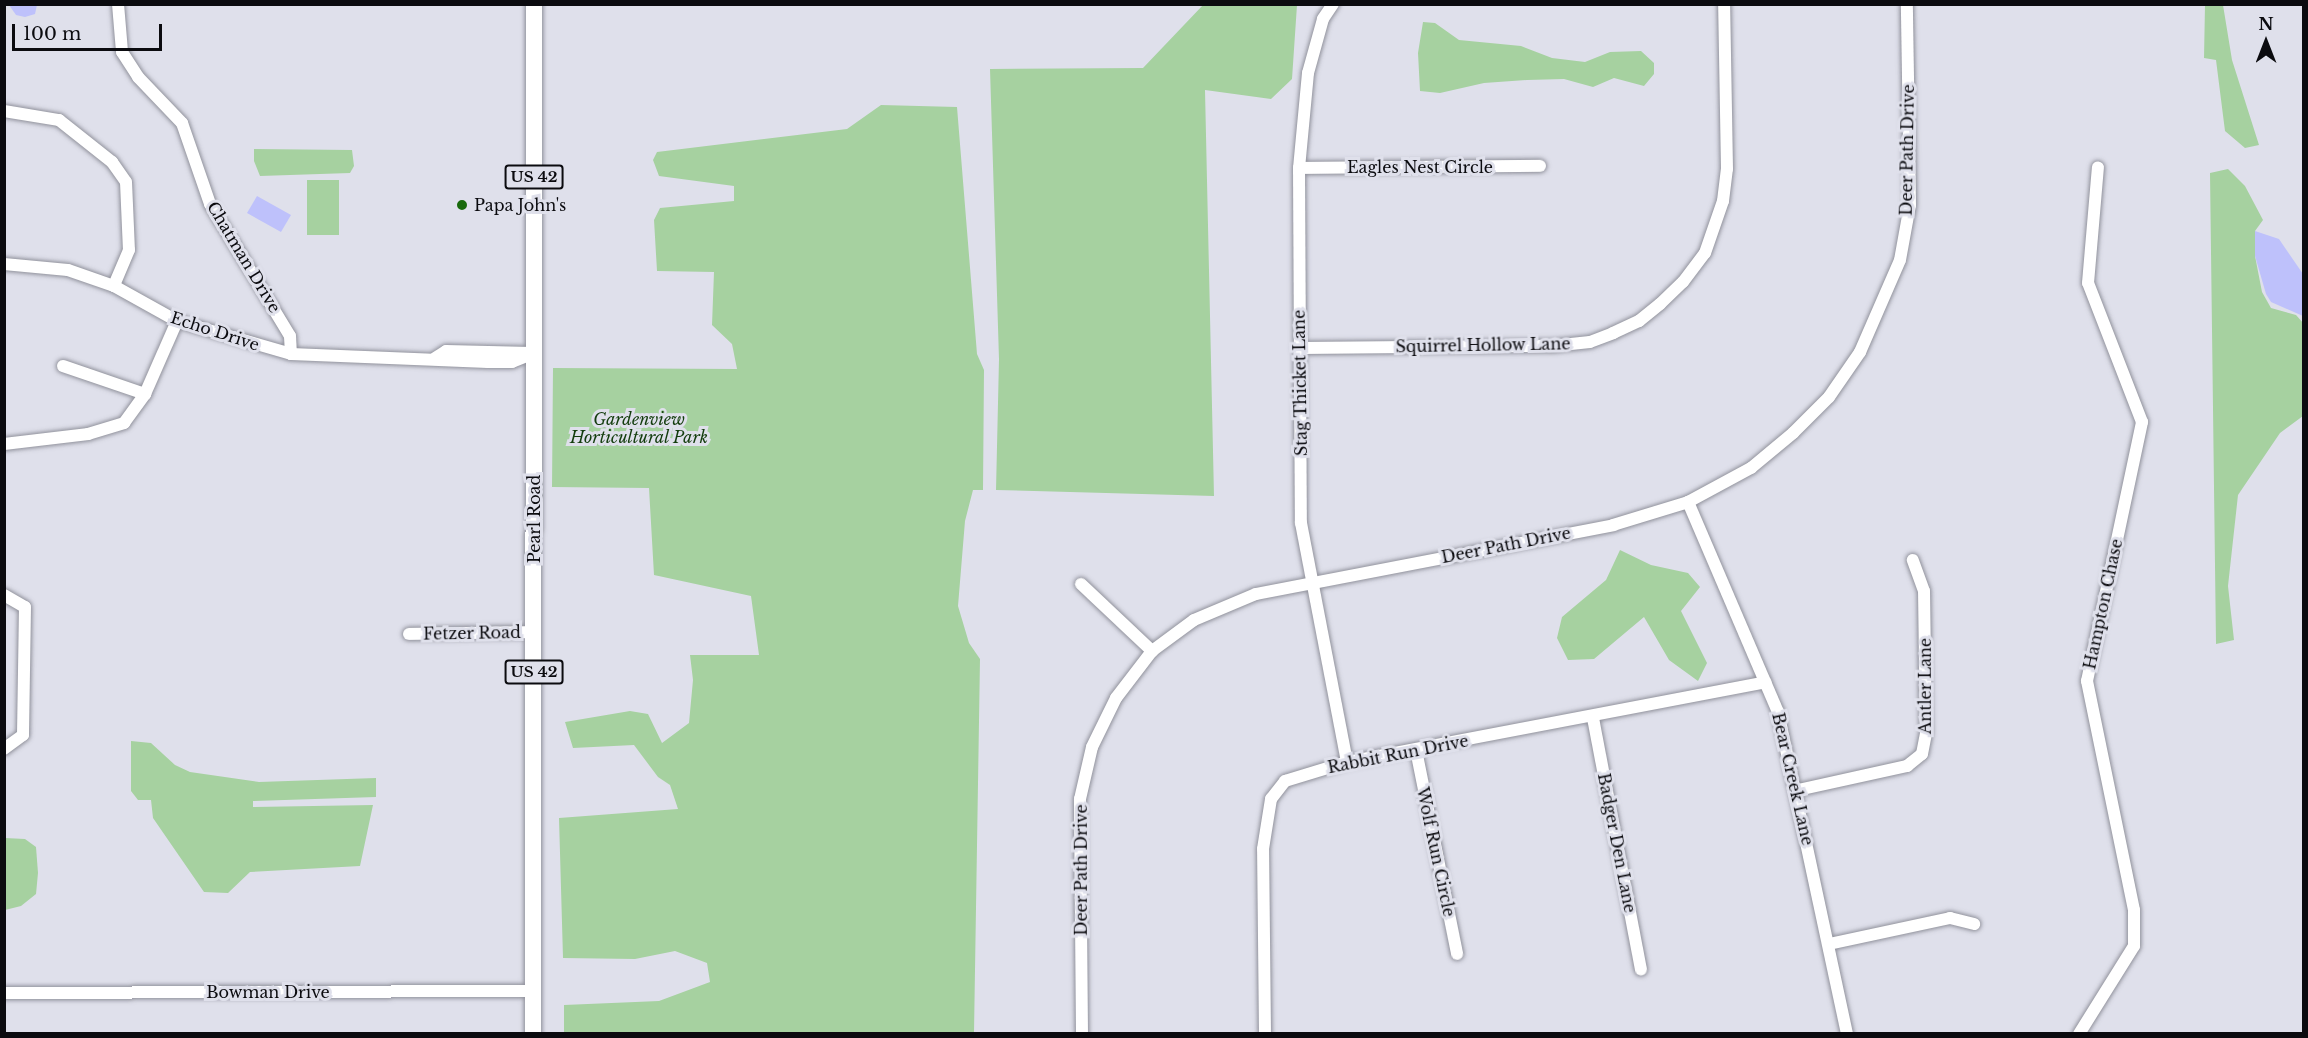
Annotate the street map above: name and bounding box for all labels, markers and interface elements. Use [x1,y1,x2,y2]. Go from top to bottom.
scale bar [15,12,165,50]
north arrow [2236,12,2296,72]
text: N [2258,14,2274,34]
text: 100 m [23,23,81,45]
street label: Deer Path Drive [1896,84,1918,216]
street label: Eagles Nest Circle [1347,157,1493,177]
road number: US 42 [504,165,564,189]
place label: Papa John's [474,195,567,215]
street label: Chatman Drive [203,198,285,316]
marker: Papa John's [455,198,469,212]
street label: Echo Drive [168,308,262,354]
street label: Stag Thicket Lane [1289,309,1311,457]
street label: Squirrel Hollow Lane [1395,334,1571,356]
park label: Gardenview Horticultural Park [570,409,708,447]
street label: Pearl Road [524,475,544,563]
street label: Deer Path Drive [1440,523,1572,567]
street label: Hampton Chase [2080,537,2126,671]
street label: Fetzer Road [423,623,521,643]
street label: Antler Lane [1915,638,1935,734]
road number: US 42 [504,660,564,684]
street label: Bear Creek Lane [1768,710,1818,848]
street label: Rabbit Run Drive [1326,731,1470,777]
street label: Badger Den Lane [1594,771,1640,915]
street label: Wolf Run Circle [1413,785,1459,919]
street label: Deer Path Drive [1071,804,1091,936]
street label: Bowman Drive [206,982,330,1002]

